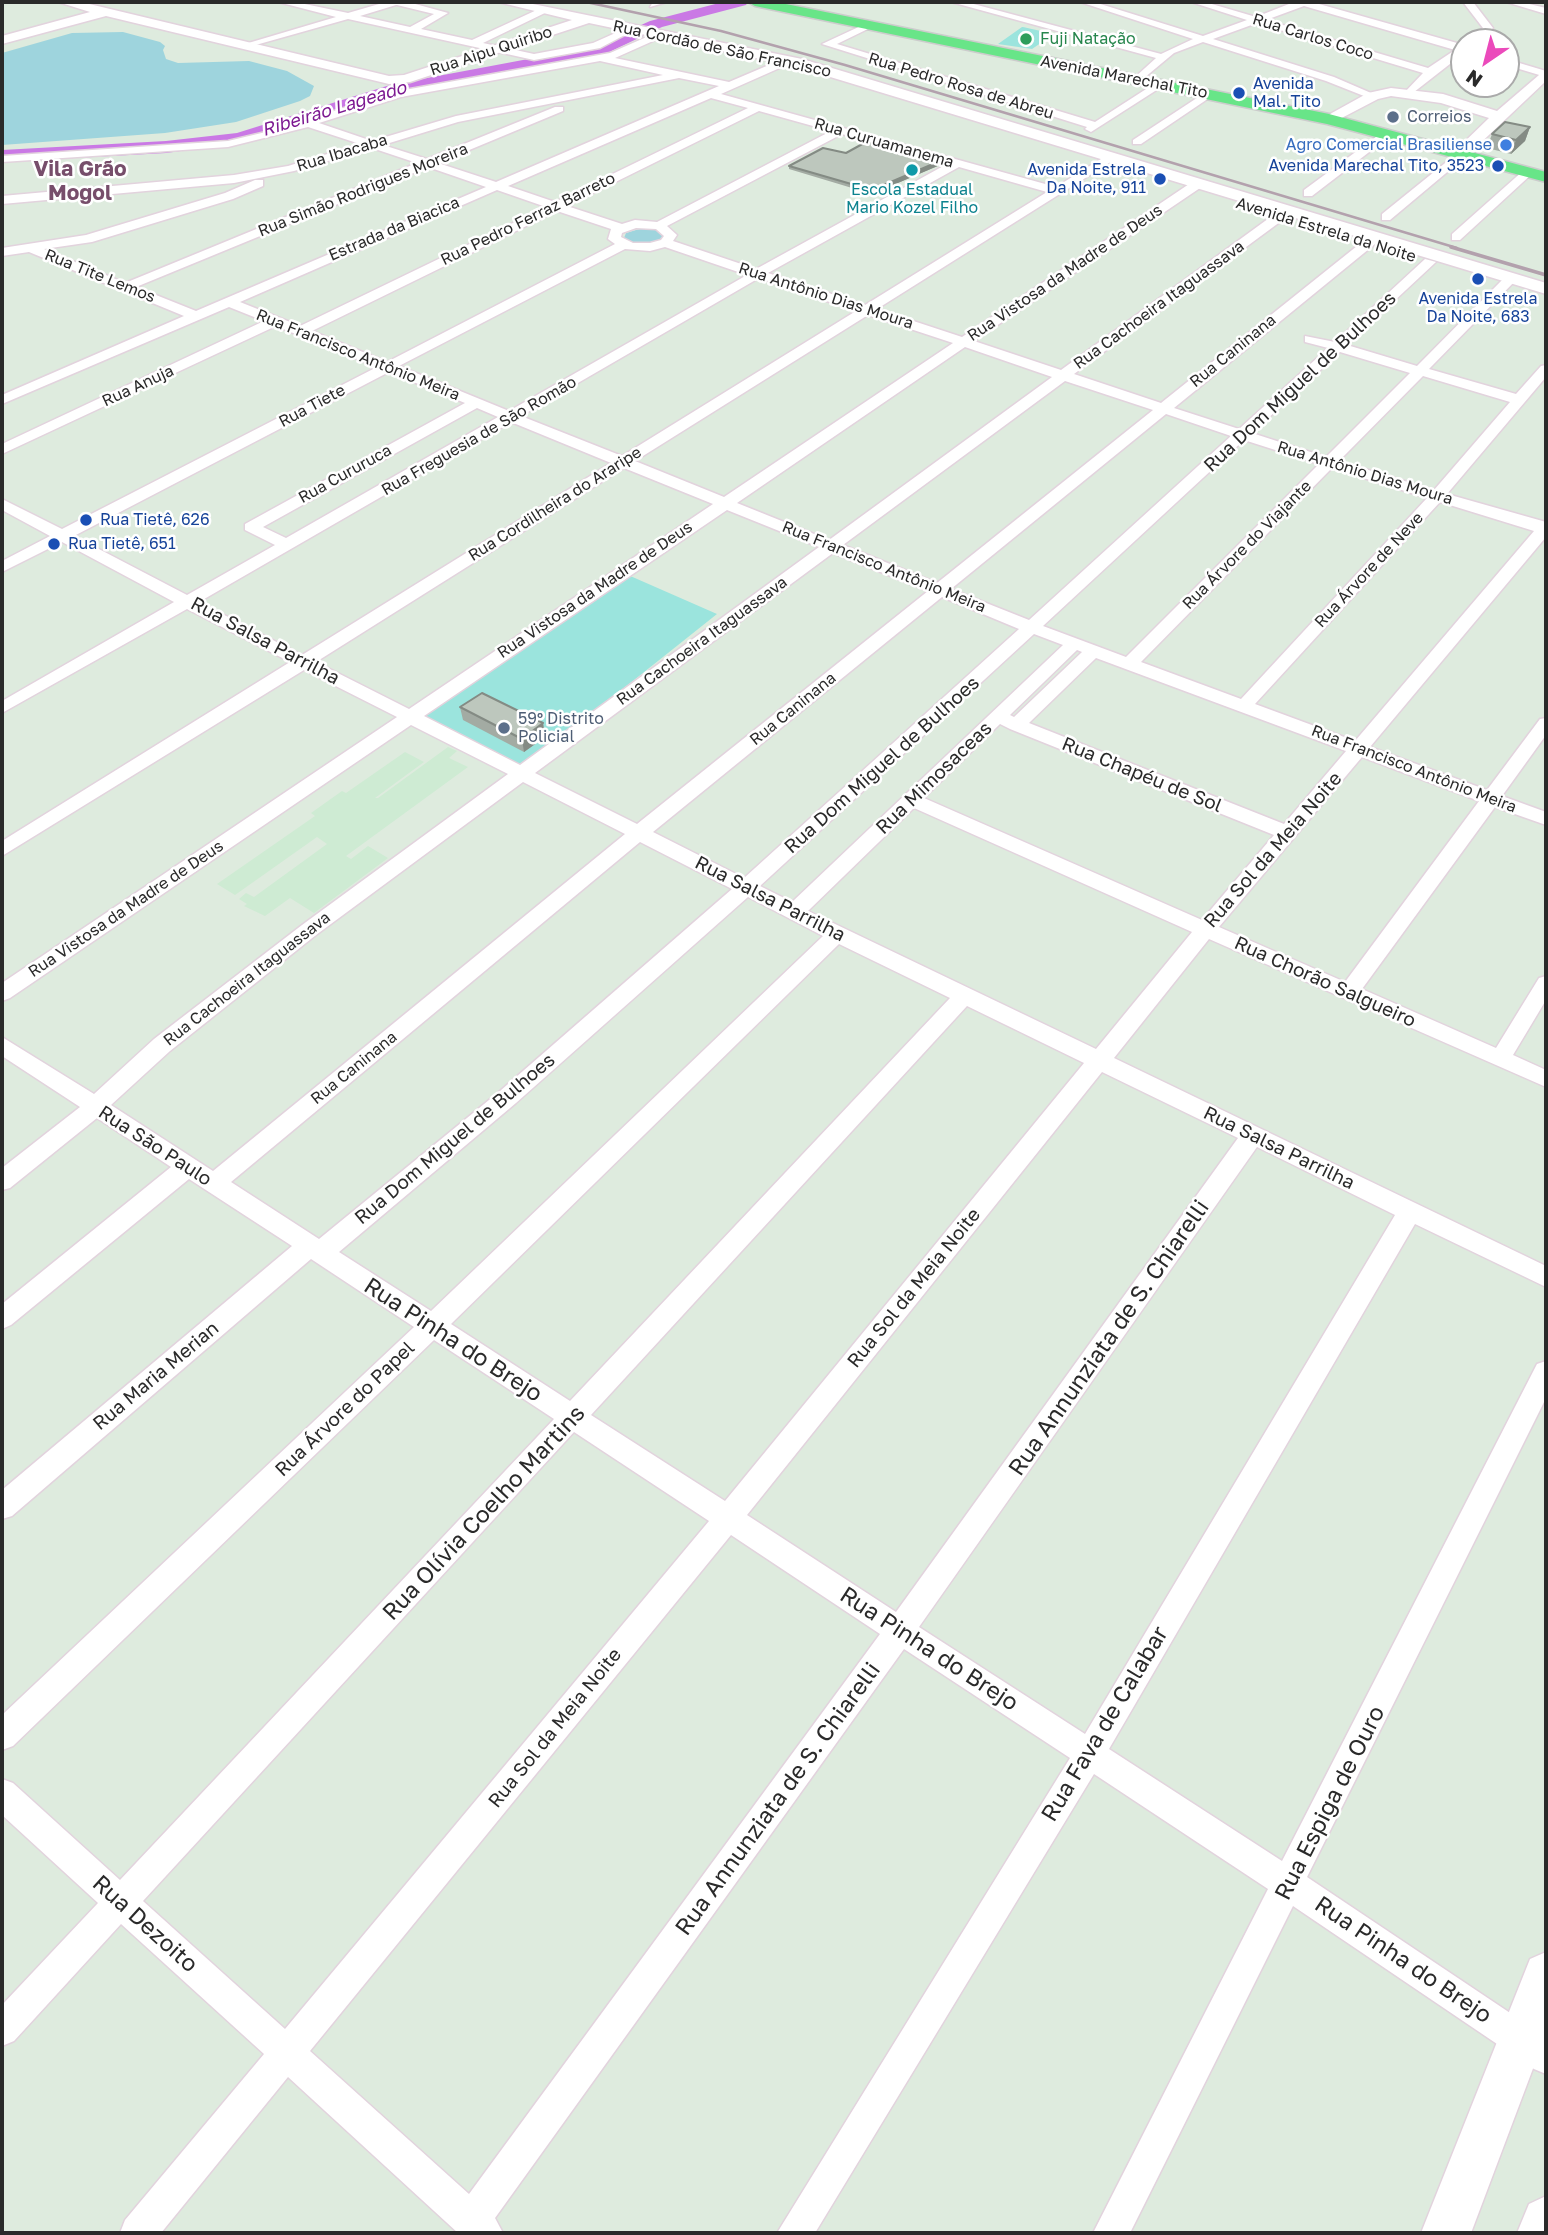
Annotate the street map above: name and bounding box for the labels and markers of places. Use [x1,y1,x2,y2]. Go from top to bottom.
place label: Fuji Natação [1040,29,1136,49]
marker: Fuji Natação [1018,31,1034,47]
place label: Avenida Mal. Tito [1253,74,1321,112]
marker: Avenida Mal. Tito [1231,85,1247,101]
place label: Correios [1407,107,1471,127]
marker: Correios [1385,109,1401,125]
place label: Agro Comercial Brasiliense [1286,135,1492,155]
marker: Agro Comercial Brasiliense [1498,137,1514,153]
place label: Avenida Marechal Tito, 3523 [1268,156,1484,176]
marker: Avenida Marechal Tito, 3523 [1490,158,1506,174]
place label: Avenida Estrela Da Noite, 911 [1027,160,1146,198]
marker: Escola Estadual Mario Kozel Filho [904,162,920,178]
marker: Avenida Estrela Da Noite, 911 [1152,171,1168,187]
place label: Escola Estadual Mario Kozel Filho [846,180,978,218]
marker: Avenida Estrela Da Noite, 683 [1470,271,1486,287]
place label: Avenida Estrela Da Noite, 683 [1419,289,1537,327]
place label: Rua Tietê, 626 [100,510,210,530]
marker: Rua Tietê, 626 [78,512,94,528]
place label: Rua Tietê, 651 [68,534,176,554]
marker: Rua Tietê, 651 [46,536,62,552]
place label: 59º Distrito Policial [518,709,604,747]
marker: 59º Distrito Policial [496,720,512,736]

